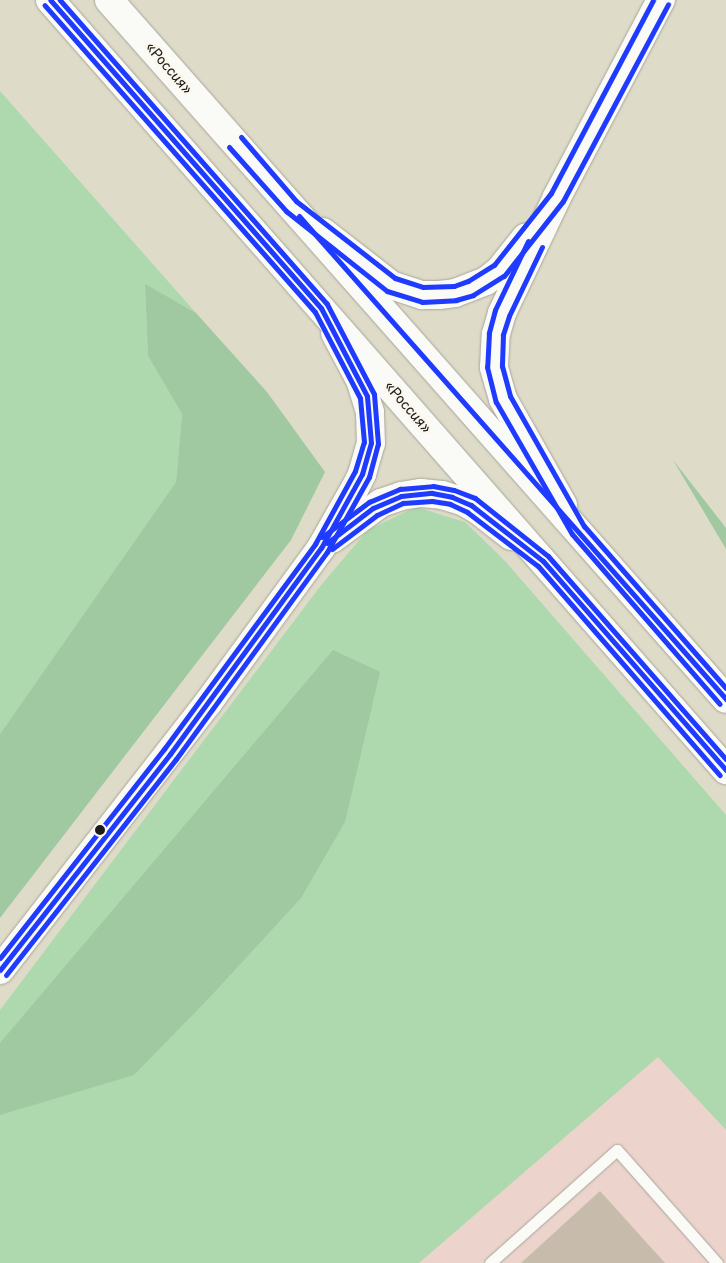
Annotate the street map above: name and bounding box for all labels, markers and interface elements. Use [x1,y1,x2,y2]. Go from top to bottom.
street label: «Россия» [142,39,196,97]
street label: «Россия» [381,378,435,436]
unlabelled marker [95,825,105,835]

